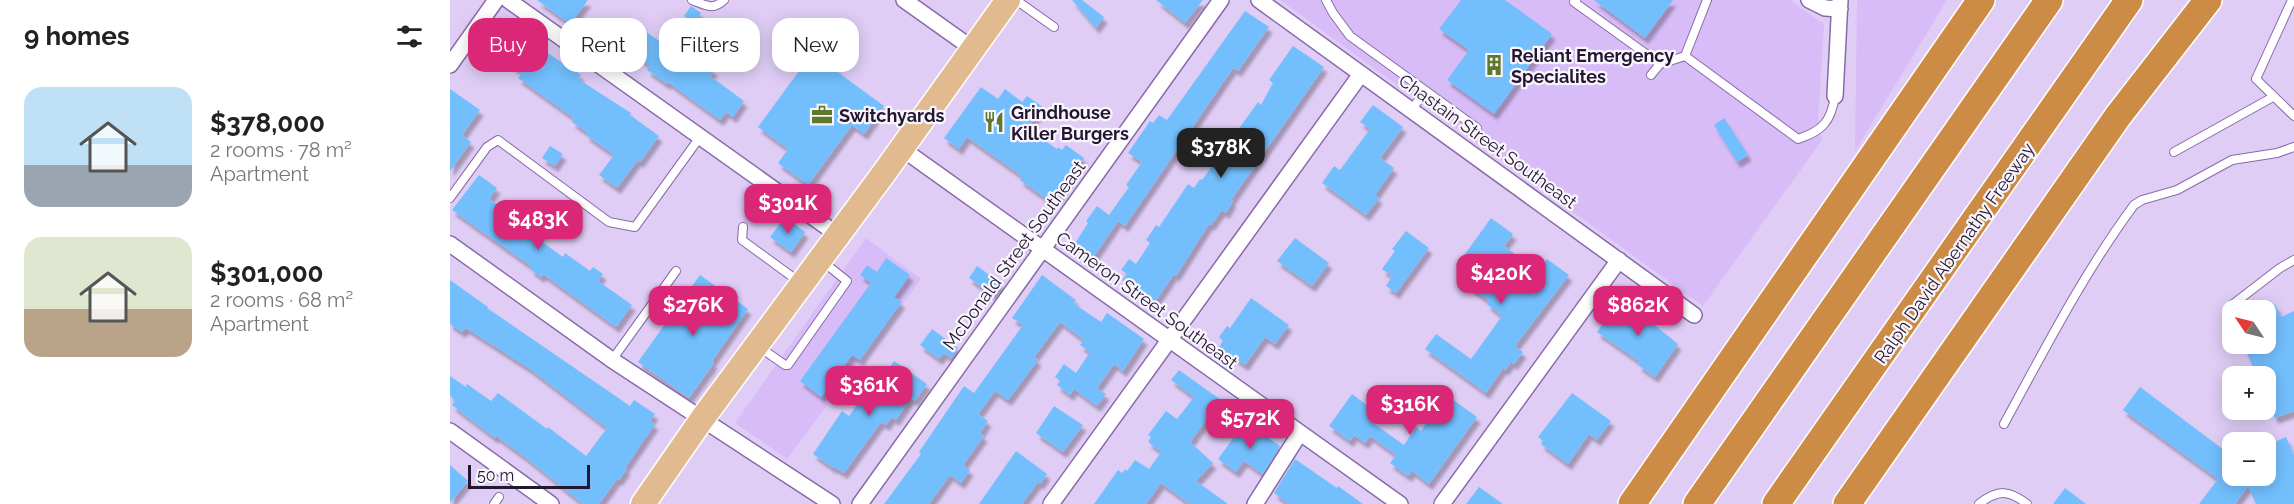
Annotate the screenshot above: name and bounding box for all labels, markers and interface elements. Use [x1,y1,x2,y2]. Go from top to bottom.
chip: Buy [468,18,548,72]
chip: Rent [560,18,647,72]
chip: Filters [659,18,760,72]
chip: New [772,18,859,72]
icon: filters [393,20,426,53]
text: 9 homes [24,21,130,51]
place label: Reliant Emergency Specialites [1511,45,1674,87]
building icon: Reliant Emergency Specialites [1482,53,1506,77]
street label: Chastain Street Southeast [1395,69,1581,213]
place label: Grindhouse Killer Burgers [1011,102,1129,144]
office icon: Switchyards [810,103,834,127]
place label: Switchyards [839,105,945,126]
text: $378,000 [210,108,325,138]
restaurant icon: Grindhouse Killer Burgers [982,110,1006,134]
icon: home [72,111,144,183]
pin: $378K [1179,128,1263,179]
text: $378K [1191,135,1251,159]
text: 2 rooms · 78 m² [210,138,352,162]
street label: Ralph David Abernathy Freeway [1870,138,2039,367]
street label: McDonald Street Southeast [938,156,1090,354]
text: Apartment [210,162,309,186]
pin: $301K [746,184,830,235]
text: $301K [758,191,818,215]
pin: $483K [496,200,580,251]
text: $483K [508,207,568,231]
street label: Cameron Street Southeast [1052,227,1242,373]
pin: $420K [1459,254,1543,305]
text: $301,000 [210,258,324,288]
icon: home [72,261,144,333]
text: $420K [1470,261,1532,285]
pin: $276K [651,286,735,337]
pin: $862K [1596,286,1680,337]
text: 2 rooms · 68 m² [210,288,353,312]
text: $276K [663,293,723,317]
text: $862K [1607,293,1669,317]
north arrow [2222,300,2276,354]
map controls [2222,300,2276,486]
text: Apartment [210,312,309,336]
pin: $361K [827,366,911,417]
button: + [2222,366,2276,420]
text: $361K [839,373,899,397]
pin: $316K [1368,385,1452,436]
text: $316K [1380,392,1440,416]
pin: $572K [1208,399,1292,450]
text: $572K [1220,406,1280,430]
button: − [2222,432,2276,486]
scale bar [468,462,590,490]
text: 50 m [477,466,514,485]

